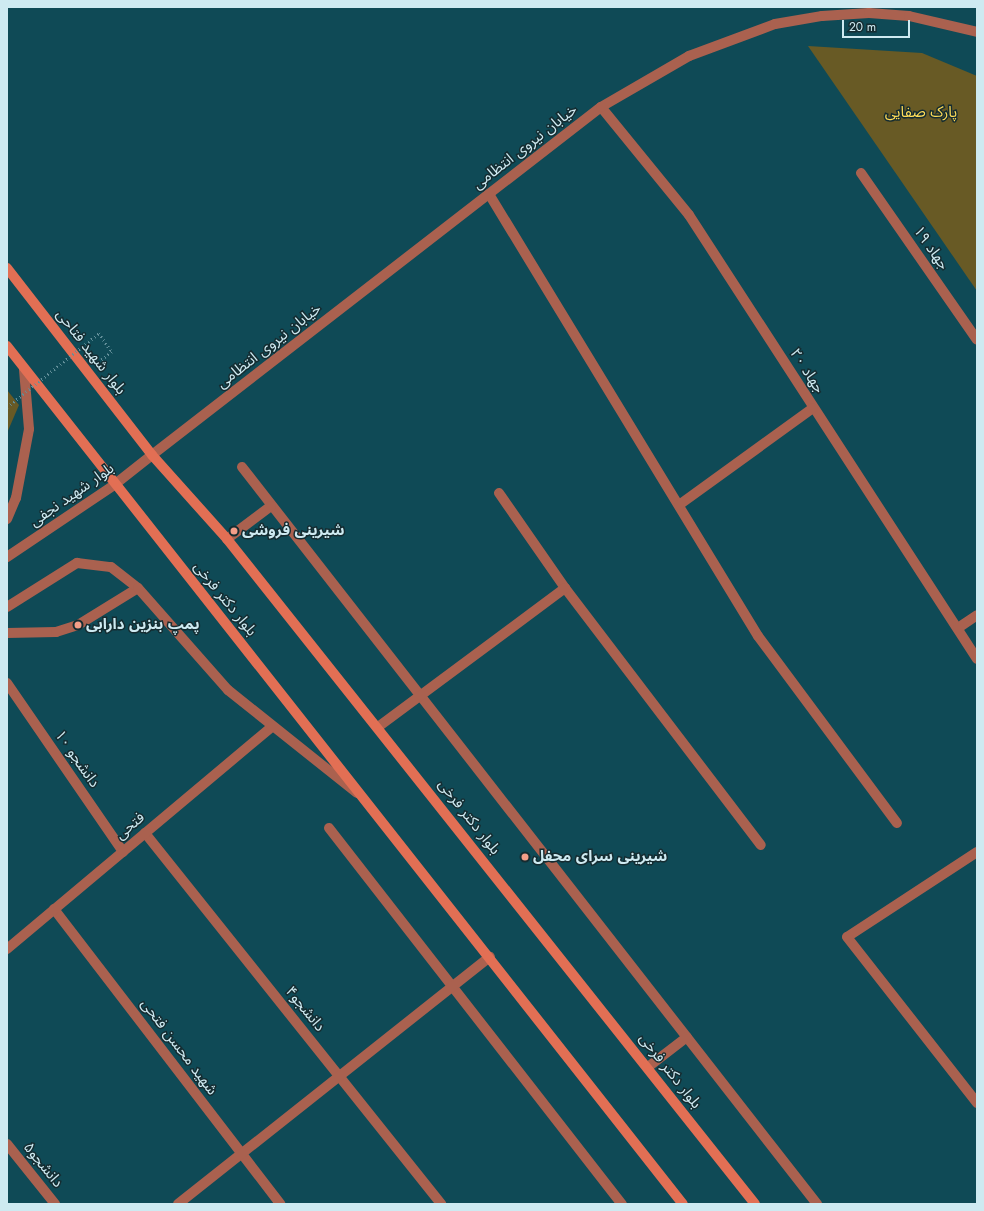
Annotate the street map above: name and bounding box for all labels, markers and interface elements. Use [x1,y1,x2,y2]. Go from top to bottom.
scale bar [844,12,912,38]
text: 20 m [849,18,876,36]
street label: خیابان نیروی انتظامی [469,101,581,193]
park label: پارک صفایی [885,104,957,122]
street label: جهاد ۱۹ [909,223,953,273]
street label: خیابان نیروی انتظامی [213,300,325,392]
street label: بلوار شهید فتاحی [52,306,130,398]
street label: جهاد ۲۰ [786,345,828,397]
street label: بلوار شهید نجفی [26,459,118,531]
place label: شیرینی فروشی [242,522,344,540]
marker: شیرینی فروشی [229,526,239,536]
street label: بلوار دکتر فرخی [190,558,260,640]
place label: پمپ بنزین دارابى [86,616,200,634]
marker: پمپ بنزین دارابى [73,620,83,630]
street label: دانشجو ۱۰ [51,727,103,791]
street label: بلوار دکتر فرخی [434,776,504,858]
street label: فتحی [112,809,148,843]
place label: شیرینی سرای محفل [533,848,667,866]
marker: شیرینی سرای محفل [520,852,530,862]
street label: دانشجو۴ [281,983,329,1035]
street label: شهید محسن فتحی [137,995,221,1099]
street label: بلوار دکتر فرخی [635,1030,705,1112]
street label: دانشجو۵ [19,1139,67,1191]

